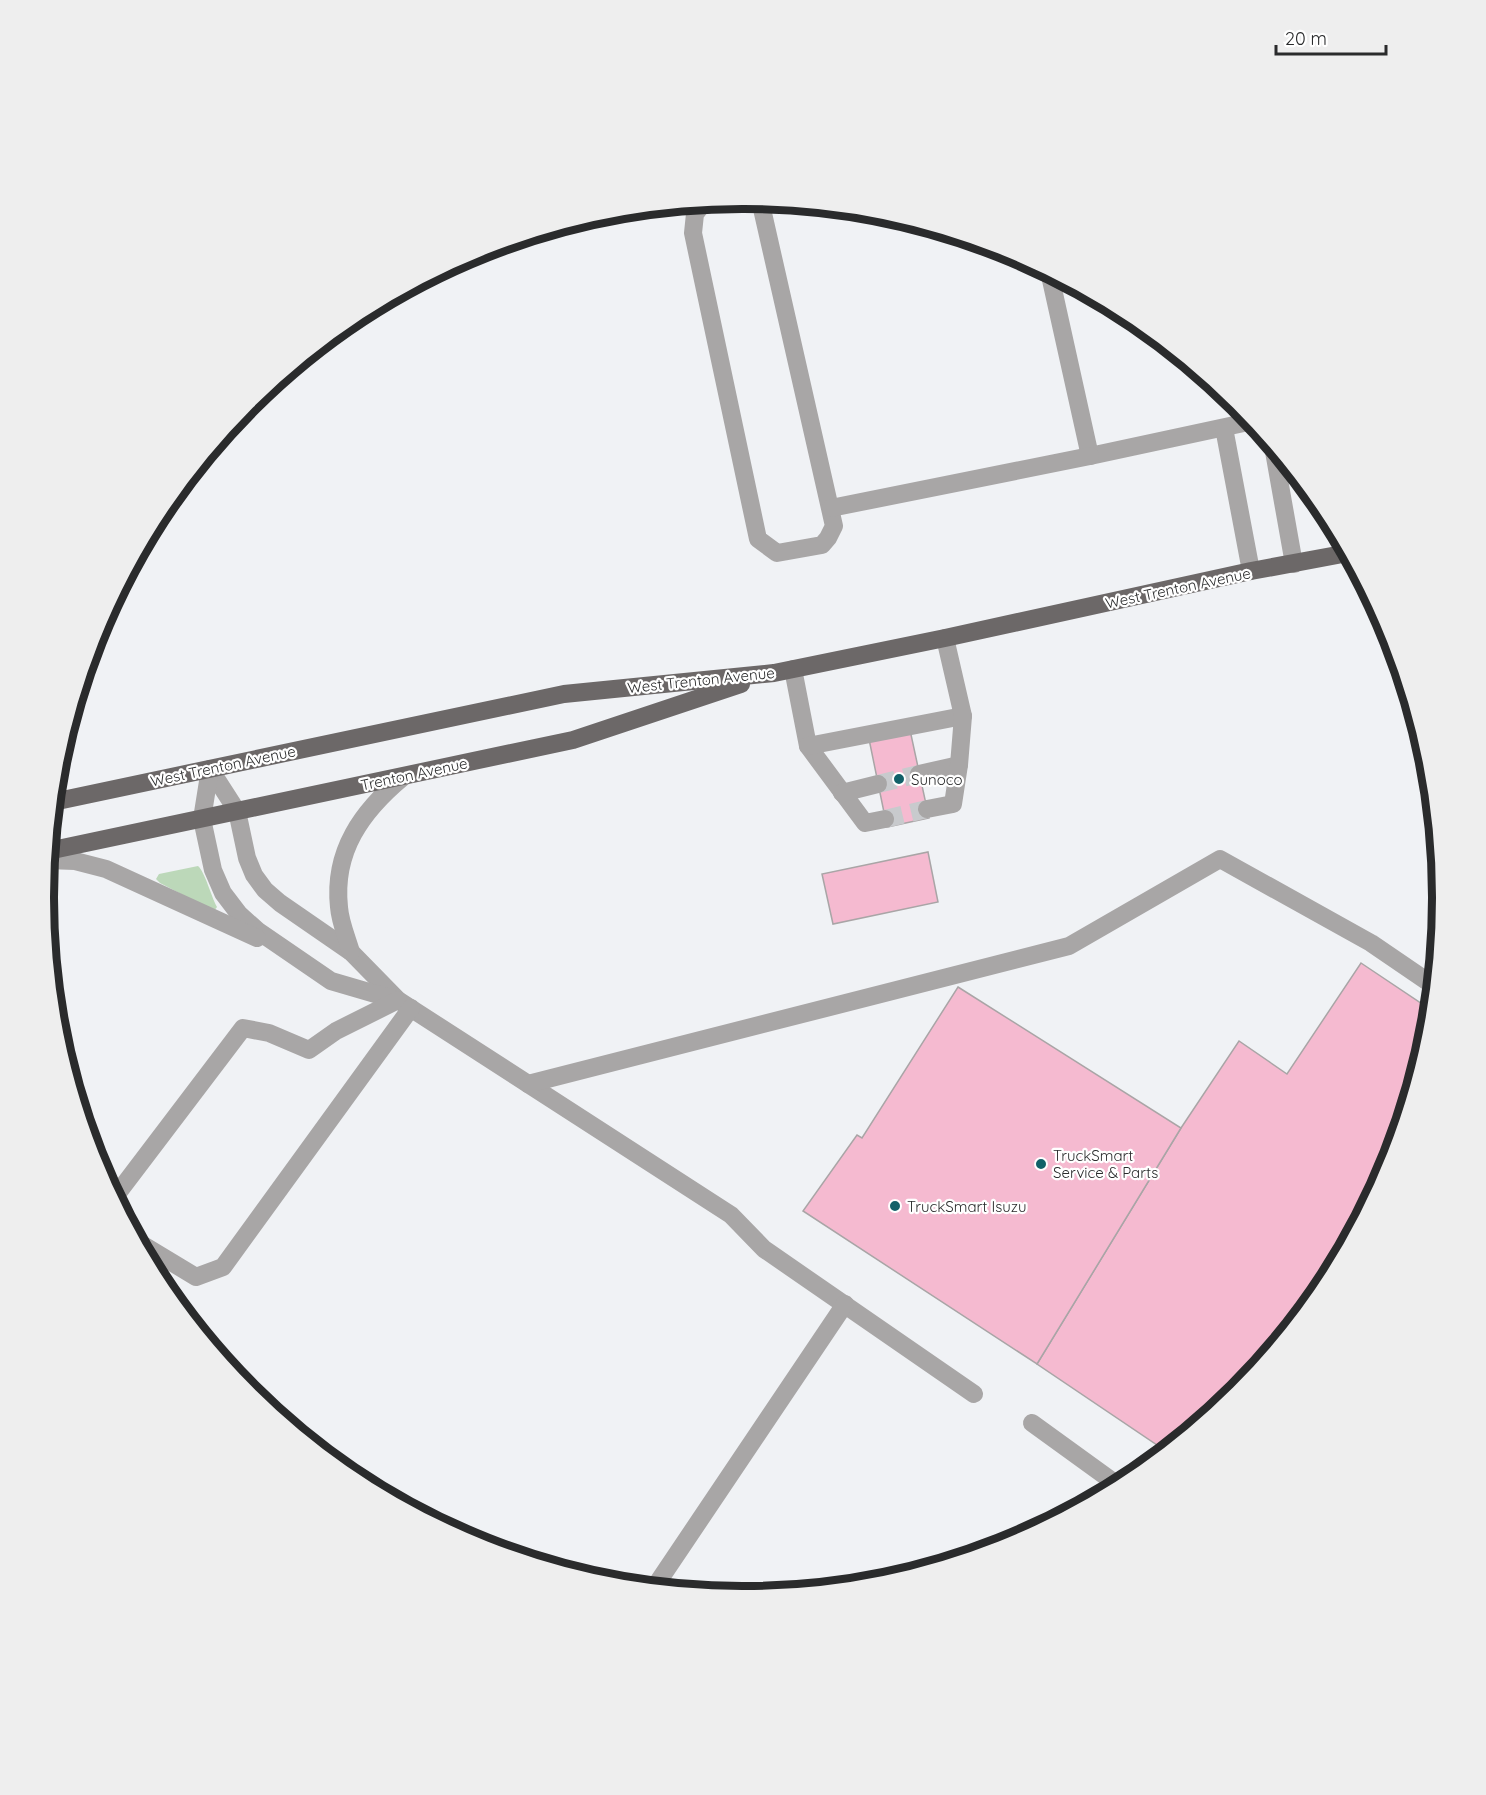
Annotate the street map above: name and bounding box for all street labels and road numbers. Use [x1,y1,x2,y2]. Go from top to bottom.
street label: West Trenton Avenue [1104,563,1252,613]
street label: West Trenton Avenue [626,663,776,697]
street label: West Trenton Avenue [149,741,297,791]
street label: Trenton Avenue [359,753,469,795]

